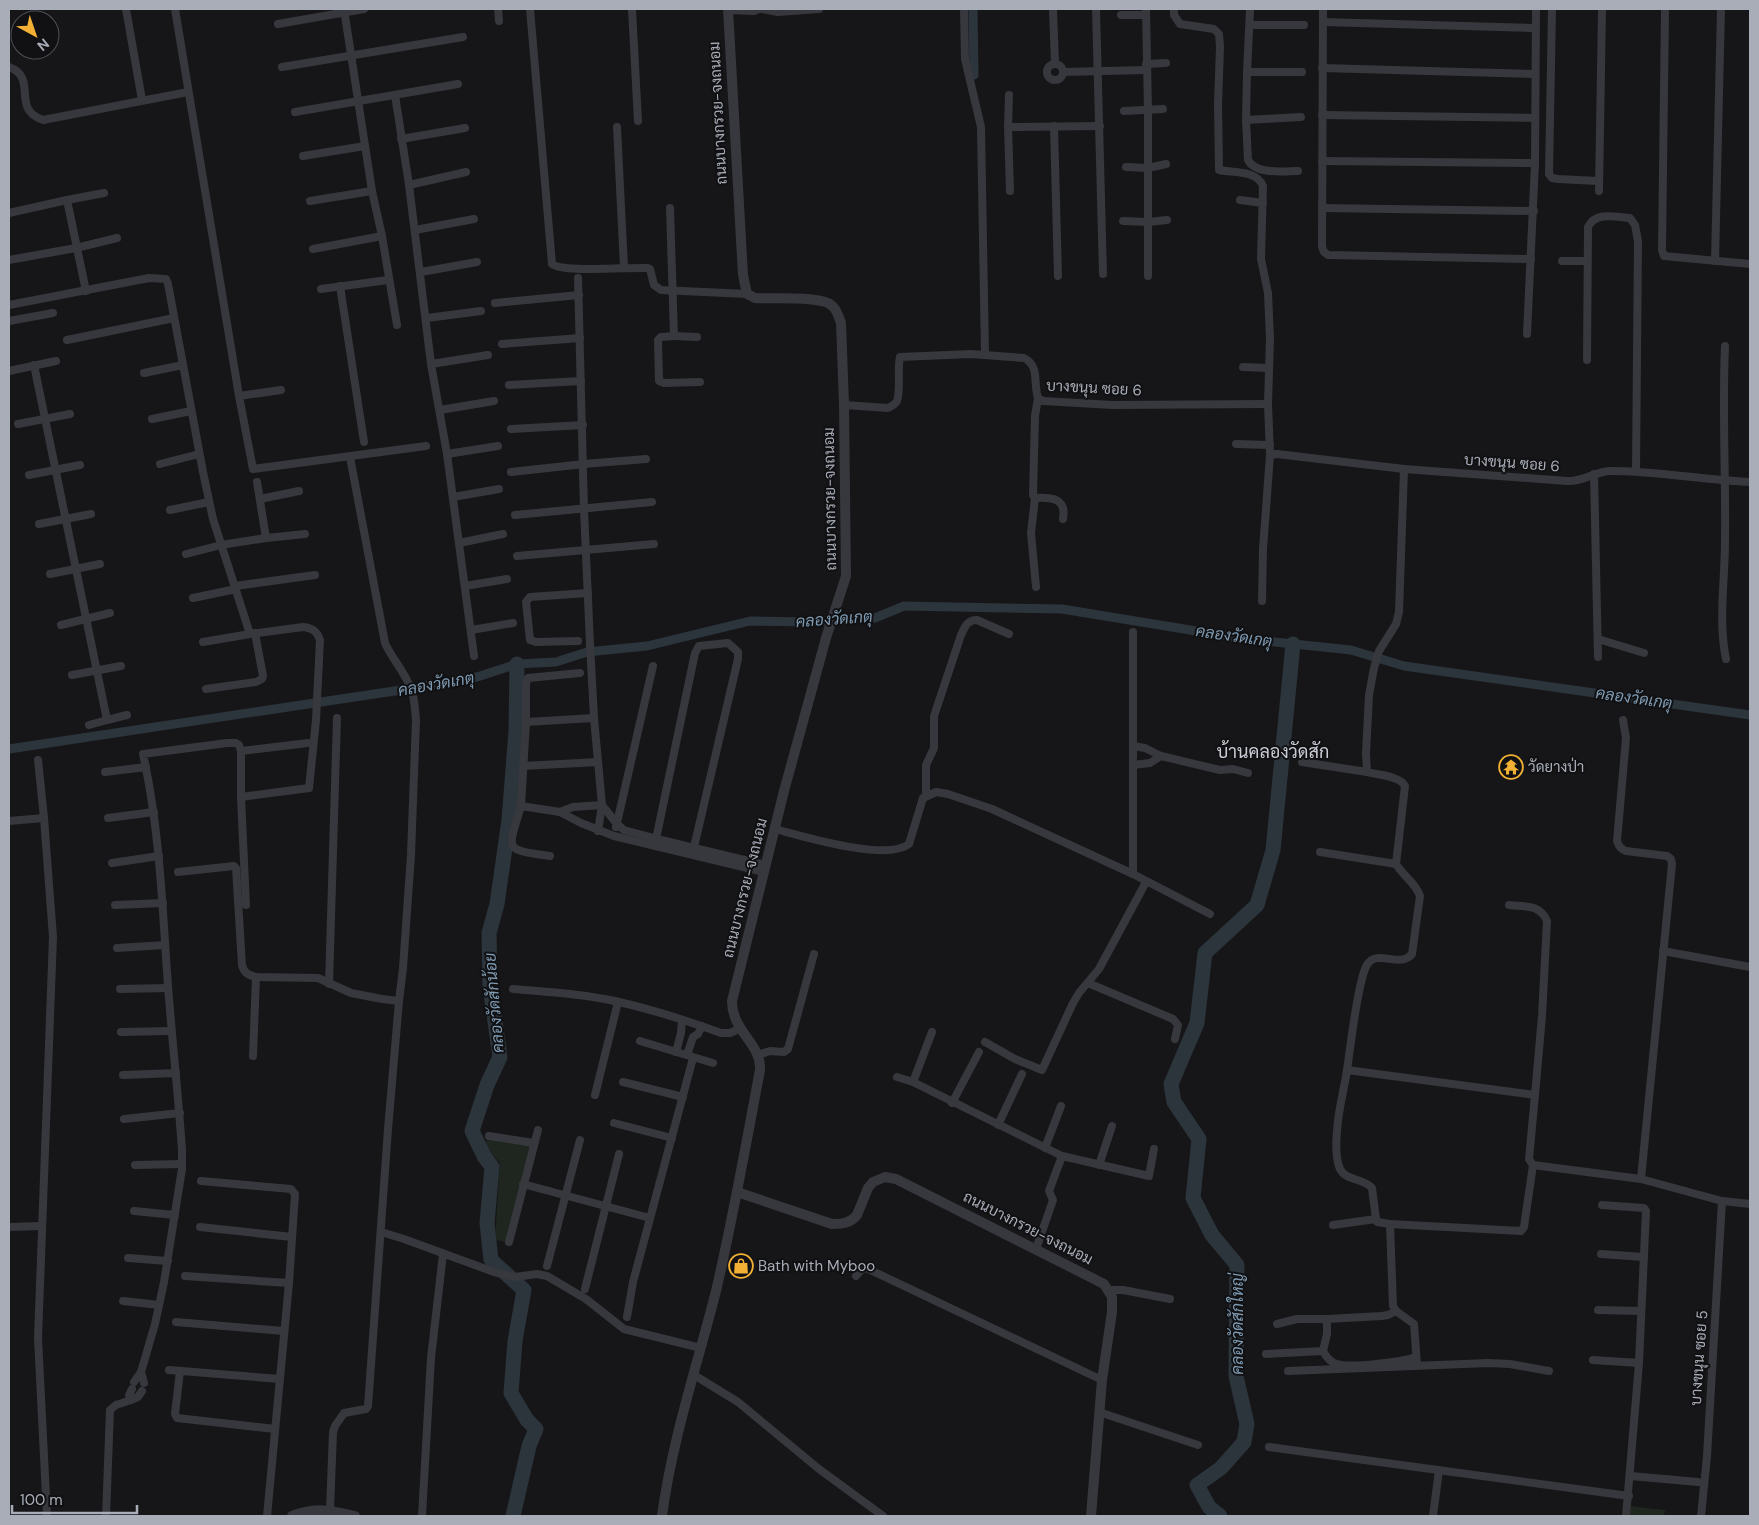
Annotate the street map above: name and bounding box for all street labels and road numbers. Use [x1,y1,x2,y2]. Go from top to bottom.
street label: ถนนบางกรวย-จงถนอม [704,41,732,185]
street label: บางขนุน ซอย 6 [1046,376,1142,401]
street label: ถนนบางกรวย-จงถนอม [819,427,841,571]
street label: บางขนุน ซอย 6 [1463,450,1560,477]
street label: ถนนบางกรวย-จงถนอม [718,816,772,960]
street label: ถนนบางกรวย-จงถนอม [960,1187,1096,1269]
street label: บางขนุน ซอย 5 [1686,1310,1713,1406]

